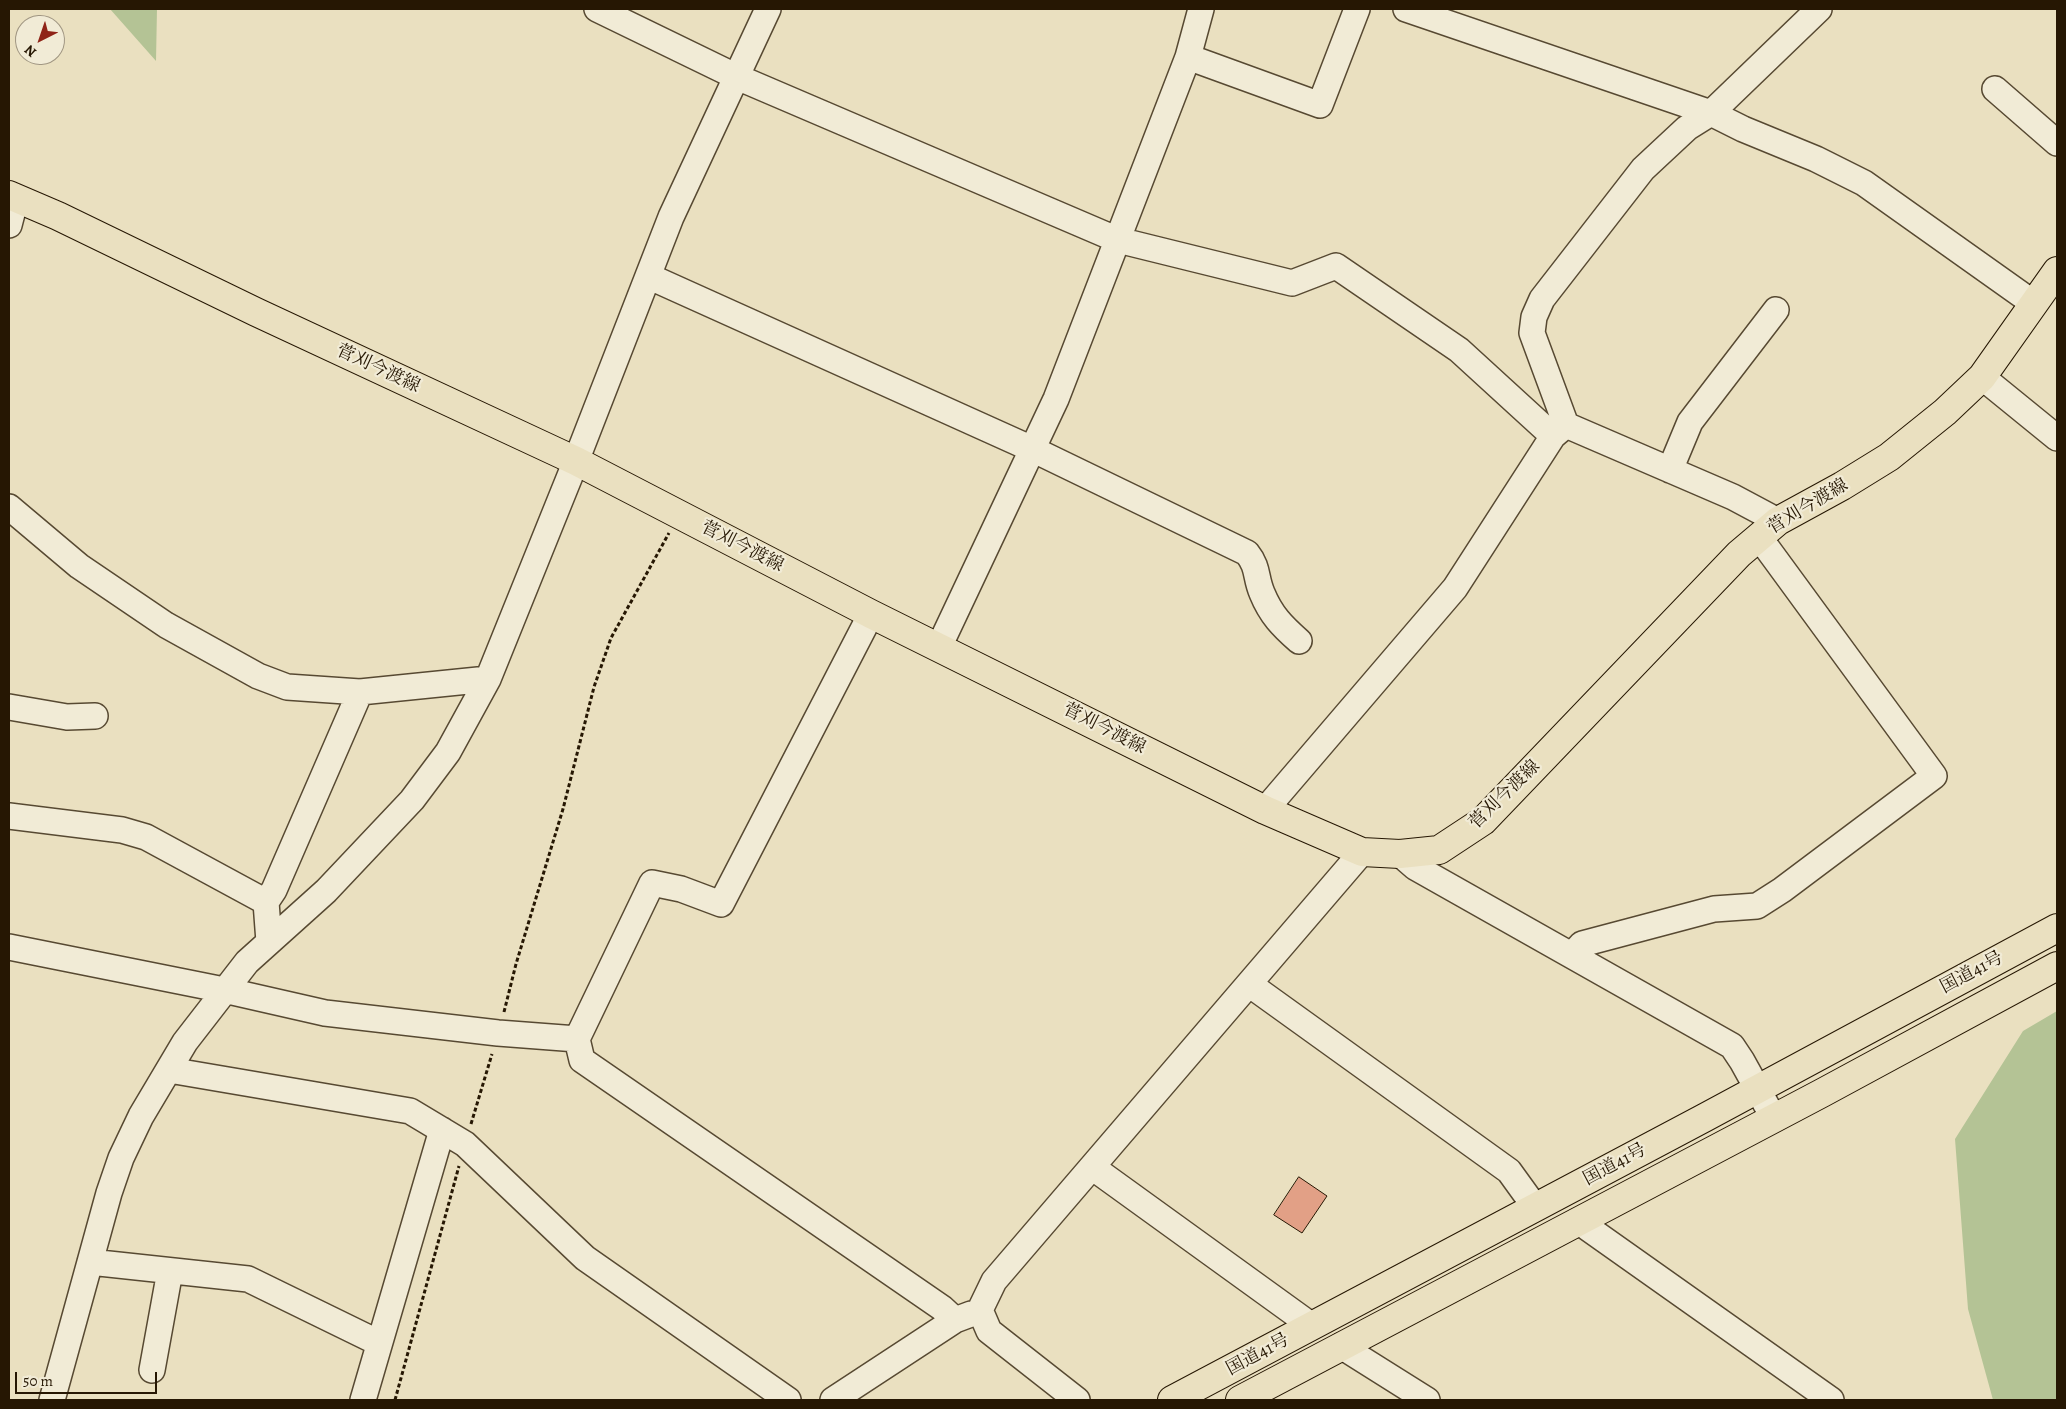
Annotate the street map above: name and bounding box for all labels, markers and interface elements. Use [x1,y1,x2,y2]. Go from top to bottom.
north arrow [15,15,65,65]
text: N [20,40,41,61]
street label: 菅刈今渡線 [333,340,423,398]
street label: 菅刈今渡線 [1764,475,1852,539]
street label: 菅刈今渡線 [697,517,787,577]
street label: 菅刈今渡線 [1059,699,1149,759]
street label: 菅刈今渡線 [1465,756,1545,834]
street label: 国道41号 [1937,947,2007,999]
street label: 国道41号 [1580,1139,1650,1191]
street label: 国道41号 [1223,1329,1293,1381]
scale bar [18,1362,160,1394]
text: 50 m [23,1371,53,1391]

